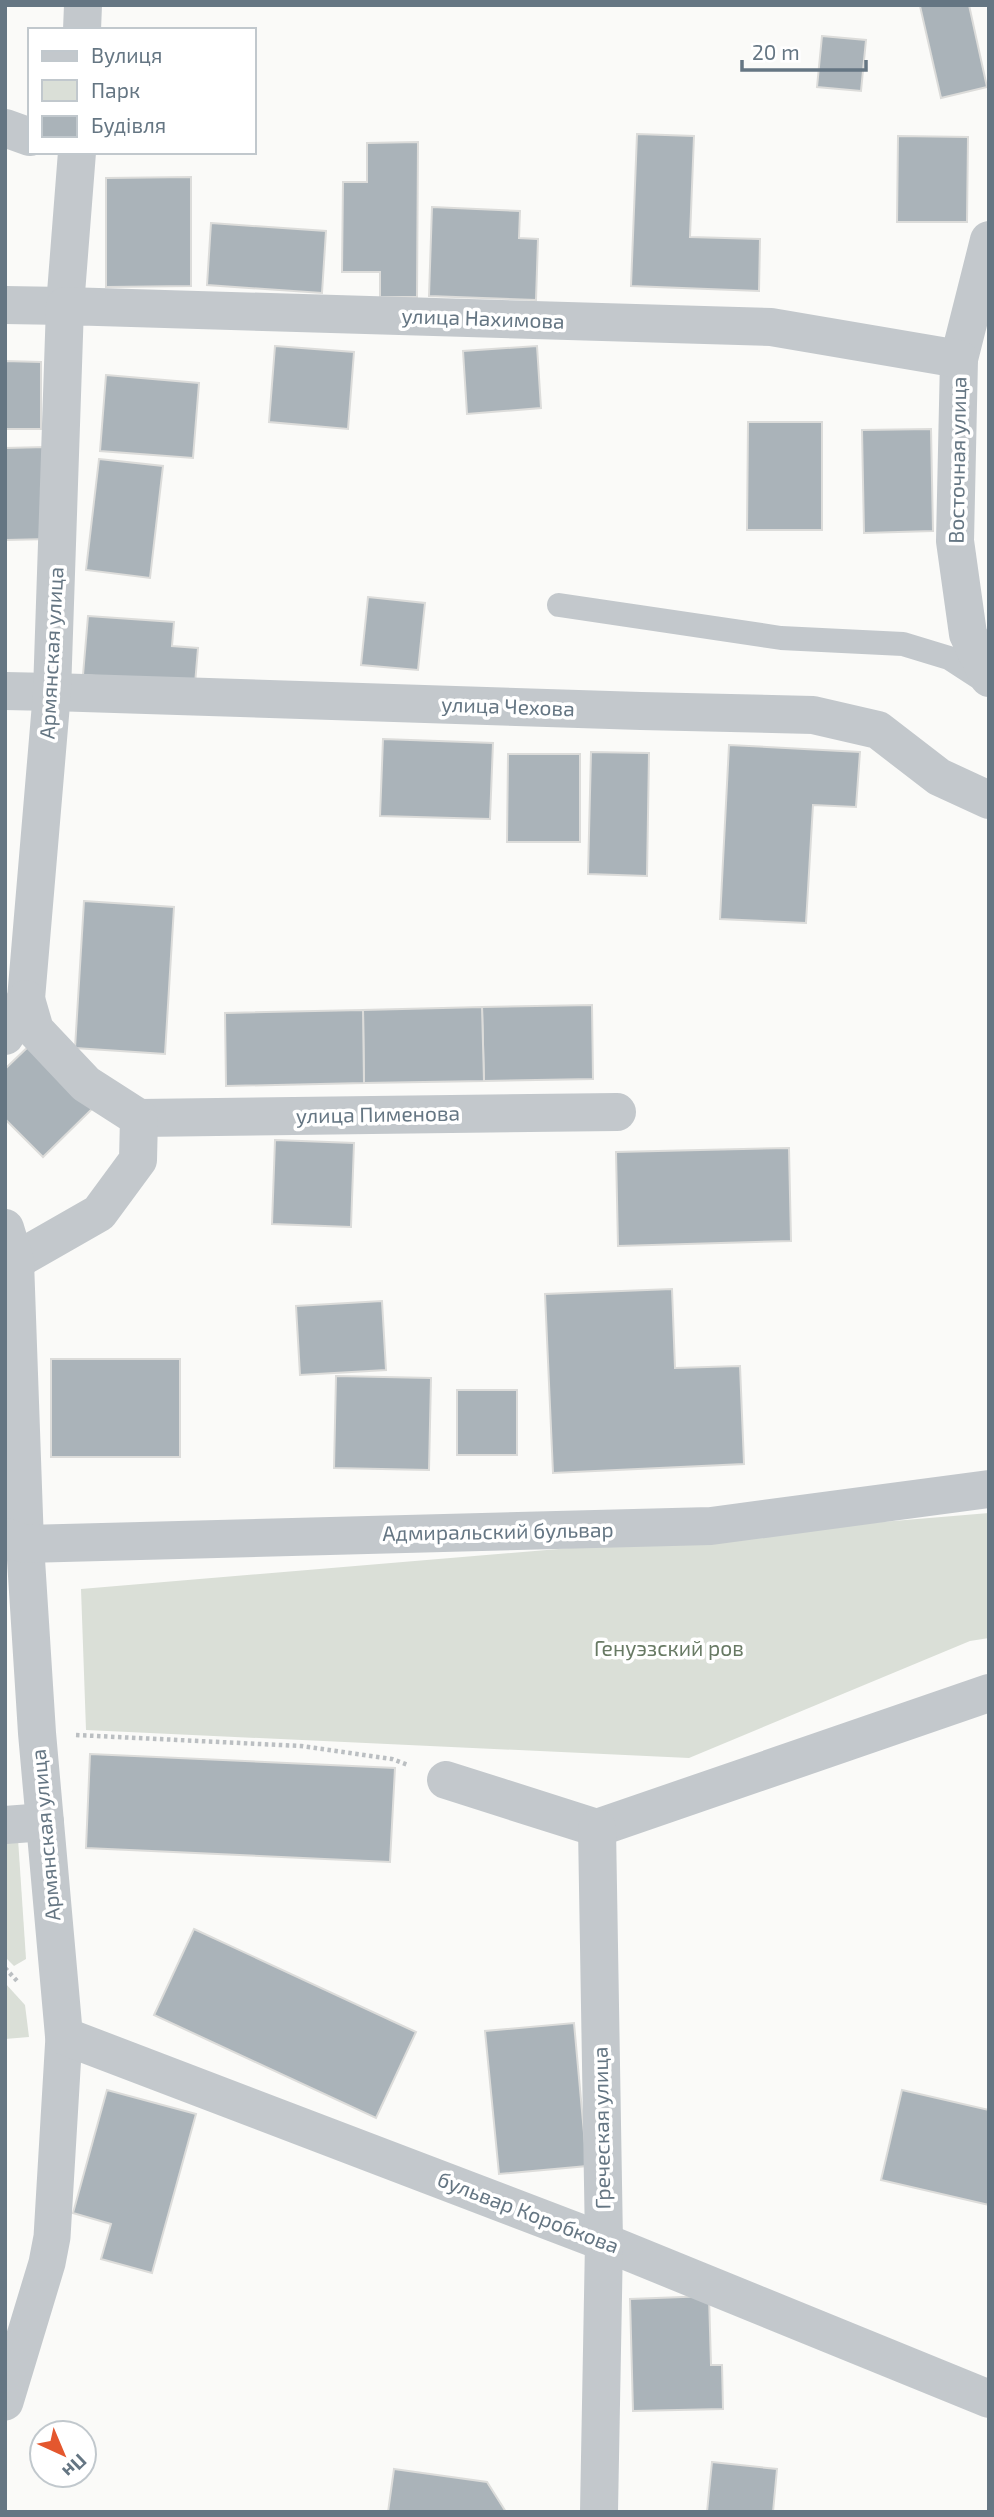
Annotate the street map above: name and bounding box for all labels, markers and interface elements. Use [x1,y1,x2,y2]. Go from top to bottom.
legend [28,28,256,154]
scale bar [742,28,866,72]
text: 20 m [752,39,800,64]
text: Вулиця [91,42,162,68]
text: Парк [91,77,140,102]
text: Будівля [91,112,166,138]
street label: улица Нахимова [401,302,565,334]
street label: Восточная улица [943,376,971,544]
street label: Армянская улица [34,566,68,740]
street label: улица Чехова [441,691,575,721]
street label: улица Пименова [296,1100,460,1128]
street label: Адмиральский бульвар [382,1516,614,1546]
park label: Генуэзский ров [594,1635,744,1661]
street label: Армянская улица [25,1748,65,1922]
street label: Греческая улица [587,2046,615,2210]
street label: бульвар Коробкова [434,2165,623,2259]
north arrow [28,2419,98,2489]
text: Пн [58,2450,92,2483]

